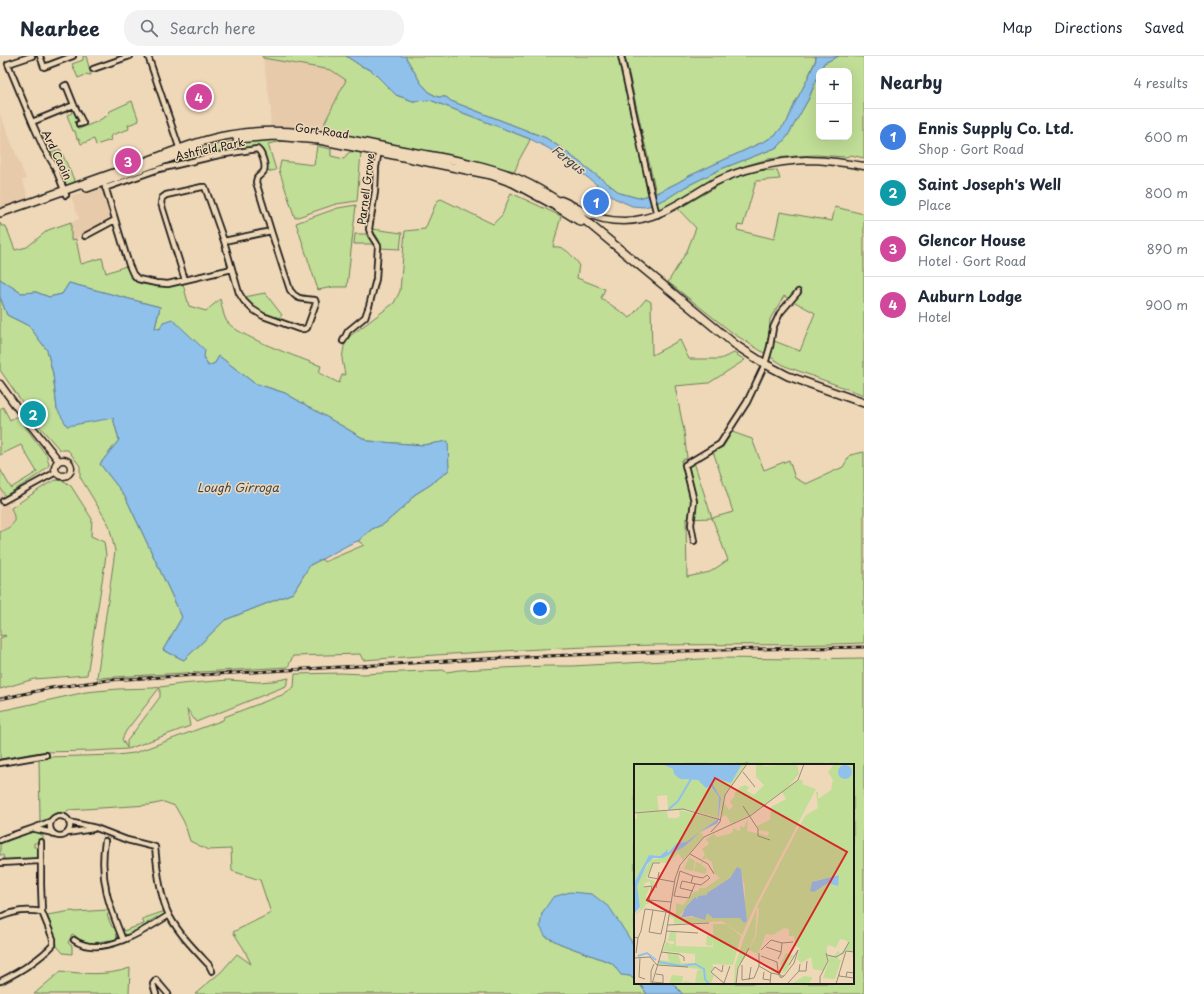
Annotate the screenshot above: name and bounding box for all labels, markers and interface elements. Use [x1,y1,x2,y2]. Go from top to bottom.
search box [124,10,404,46]
text: Nearbee [20,14,100,42]
text: Search here [170,16,255,39]
icon: search [138,17,160,39]
text: Map [1002,17,1032,38]
text: Directions [1054,17,1122,38]
text: Saved [1144,17,1184,38]
map controls [816,68,852,140]
button: + [816,68,852,104]
text: Nearby [880,69,942,95]
text: 4 results [1134,73,1188,92]
pin: 4 [186,82,212,112]
button: − [816,104,852,140]
text: Ennis Supply Co. Ltd. [918,116,1074,139]
street label: Gort Road [294,118,350,143]
street label: Ard Caoin [38,127,77,183]
text: 1 [890,127,896,146]
text: 600 m [1144,127,1188,146]
street label: Ashfield Park [174,133,247,164]
text: Shop · Gort Road [918,139,1024,158]
water label: Fergus [548,140,590,179]
pin: 3 [115,146,141,176]
street label: Parnell Grove [353,152,378,226]
text: Saint Joseph's Well [918,172,1061,195]
text: 2 [888,183,898,202]
text: 800 m [1145,183,1188,202]
pin: 1 [583,187,609,217]
text: Place [918,195,951,214]
text: Glencor House [918,228,1026,251]
text: 3 [889,239,897,258]
text: 890 m [1147,239,1188,258]
text: Hotel · Gort Road [918,251,1026,270]
text: Auburn Lodge [918,284,1022,307]
text: 4 [889,295,897,314]
text: 900 m [1145,295,1188,314]
text: Hotel [918,307,951,326]
pin: 2 [20,399,46,429]
water label: Lough Girroga [197,478,280,496]
your location [530,599,550,619]
inset map [634,764,854,984]

